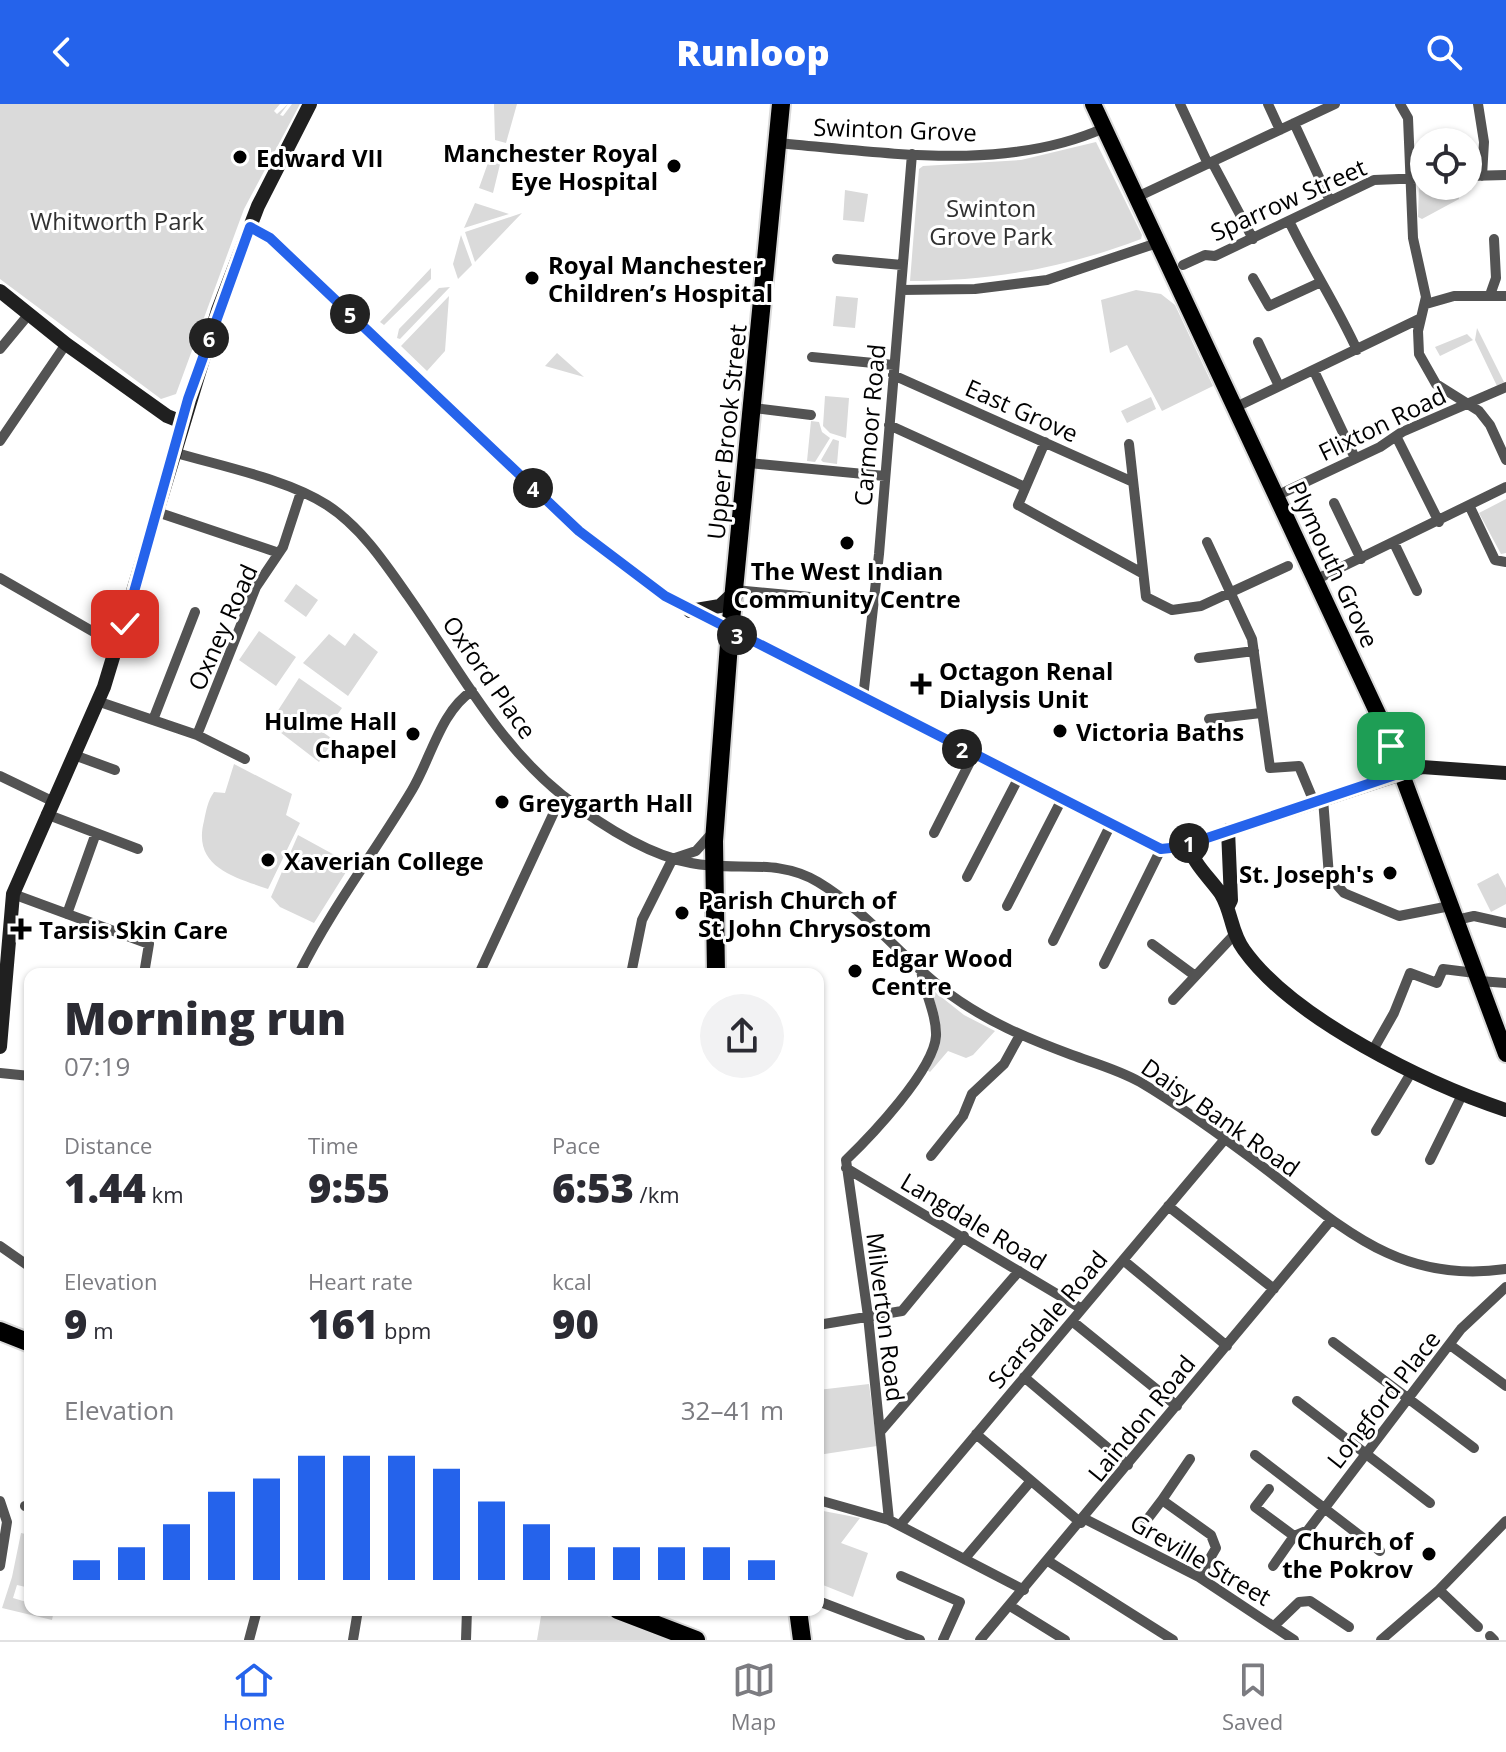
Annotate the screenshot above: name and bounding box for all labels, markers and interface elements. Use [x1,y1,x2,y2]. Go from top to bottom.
text: Runloop [676,28,830,77]
icon: back [40,30,84,74]
icon: search [1422,30,1466,74]
street label: Swinton Grove [813,110,977,148]
map controls [1410,128,1482,200]
button: locate [1410,128,1482,200]
place label: Manchester Royal Eye Hospital [443,136,658,197]
place label: Edward VII [256,141,383,174]
marker: Edward VII [231,148,249,166]
street label: Sparrow Street [1205,150,1371,248]
marker: Manchester Royal Eye Hospital [665,157,683,175]
park label: Swinton Grove Park [929,191,1053,252]
park label: Whitworth Park [30,204,204,237]
place label: Royal Manchester Children’s Hospital [548,248,773,309]
marker: Royal Manchester Children’s Hospital [523,269,541,287]
pin: 5 [330,294,370,334]
text: 5 [344,299,356,329]
pin: 6 [189,318,229,358]
text: 6 [203,323,215,353]
street label: Upper Brook Street [698,323,754,541]
street label: Carmoor Road [845,343,893,507]
street label: East Grove [960,371,1084,449]
street label: Flixton Road [1313,378,1451,468]
pin: 4 [513,468,553,508]
text: 4 [527,473,539,503]
street label: Plymouth Grove [1281,475,1387,653]
marker: The West Indian Community Centre [838,534,856,552]
place label: The West Indian Community Centre [733,554,961,615]
street label: Oxney Road [179,559,265,695]
pin [91,590,159,658]
icon: check [103,602,147,646]
street label: Oxford Place [435,609,545,745]
pin: 3 [717,615,757,655]
text: 3 [731,620,743,650]
place label: Octagon Renal Dialysis Unit [939,654,1113,715]
marker: Octagon Renal Dialysis Unit [910,673,932,695]
place label: Hulme Hall Chapel [264,704,397,765]
pin [1357,712,1425,780]
place label: Victoria Baths [1076,715,1244,748]
marker: Victoria Baths [1051,722,1069,740]
icon: arrive [1369,724,1413,768]
marker: Hulme Hall Chapel [404,725,422,743]
pin: 2 [942,729,982,769]
text: 2 [956,734,968,764]
place label: Greygarth Hall [518,786,693,819]
marker: Greygarth Hall [493,793,511,811]
pin: 1 [1169,823,1209,863]
text: 1 [1183,828,1195,858]
place label: Xaverian College [284,844,484,877]
marker: Xaverian College [259,851,277,869]
place label: St. Joseph's [1239,857,1374,890]
marker: St. Joseph's [1381,864,1399,882]
place label: Parish Church of St John Chrysostom [698,883,932,944]
marker: Parish Church of St John Chrysostom [673,904,691,922]
place label: Tarsis Skin Care [39,913,228,946]
marker: Tarsis Skin Care [10,918,32,940]
place label: Edgar Wood Centre [871,941,1013,1002]
marker: Edgar Wood Centre [846,962,864,980]
text: Morning run [64,988,346,1048]
button: share [700,994,784,1078]
text: 07:19 [64,1048,130,1084]
street label: Daisy Bank Road [1135,1050,1307,1184]
text: Distance [64,1130,152,1160]
text: Time [308,1130,358,1160]
text: Pace [552,1130,600,1160]
text: 1.44 [64,1160,146,1215]
text: 9:55 [308,1160,390,1215]
text: 6:53 [552,1160,634,1215]
street label: Langdale Road [895,1164,1053,1278]
text: km [146,1179,184,1209]
text: /km [634,1179,680,1209]
street label: Milverton Road [859,1231,913,1403]
street label: Scarsdale Road [980,1243,1114,1395]
text: Elevation [64,1266,157,1296]
text: Heart rate [308,1266,413,1296]
text: kcal [552,1266,592,1296]
text: 9 [64,1296,87,1351]
text: 161 [308,1296,378,1351]
text: 90 [552,1296,599,1351]
text: m [87,1315,114,1345]
text: bpm [378,1315,431,1345]
street label: Longford Place [1319,1323,1447,1475]
street label: Laindon Road [1080,1348,1202,1488]
text: Elevation [64,1392,174,1428]
text: 32–41 m [681,1392,784,1428]
street label: Greville Street [1124,1505,1278,1613]
place label: Church of the Pokrov [1282,1524,1415,1585]
marker: Church of the Pokrov [1420,1545,1438,1563]
tab: Home [223,1658,285,1736]
tab: Map [731,1658,776,1736]
tab: Saved [1222,1658,1283,1736]

